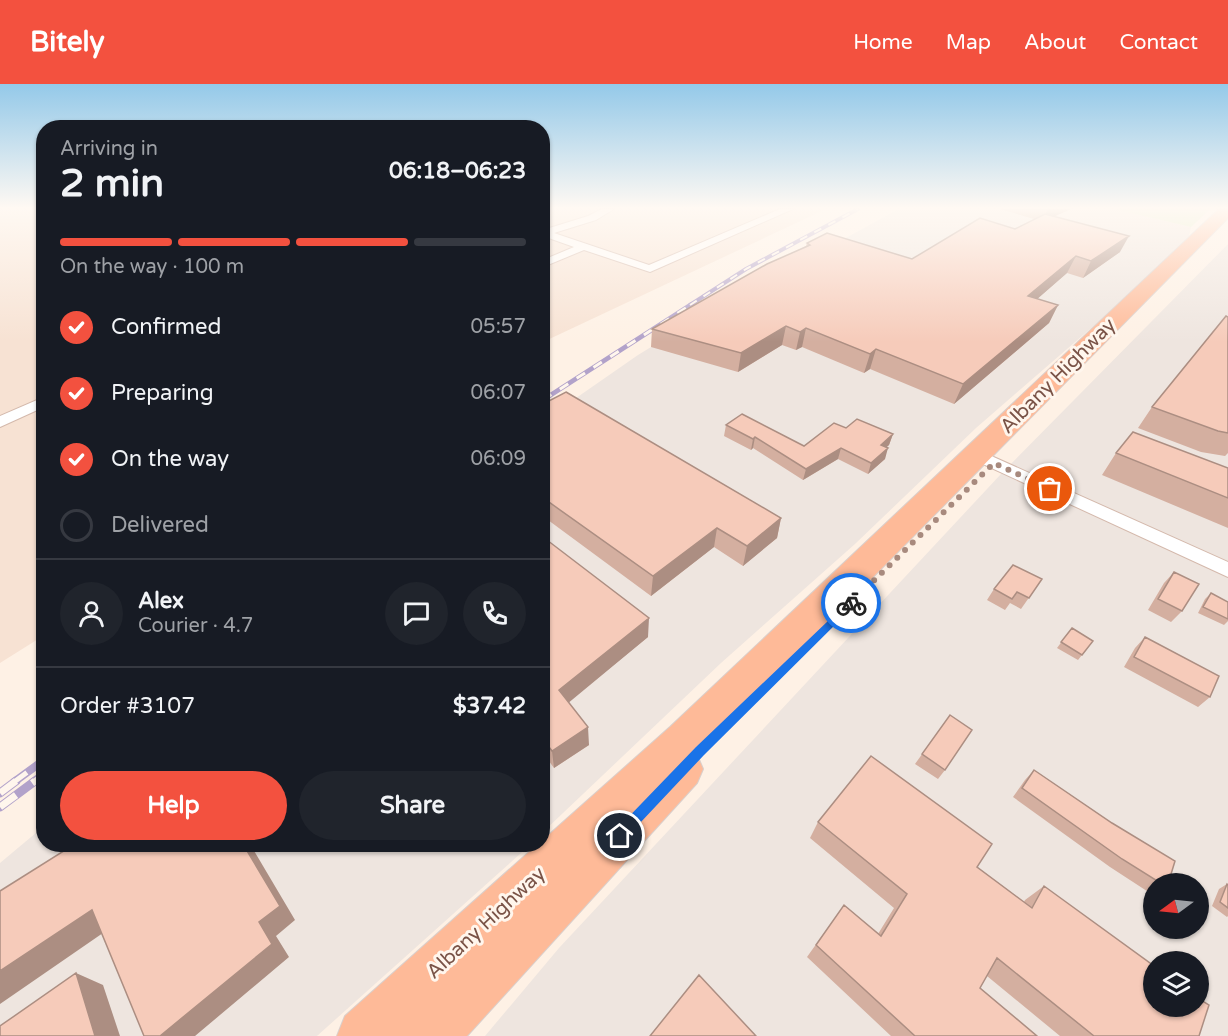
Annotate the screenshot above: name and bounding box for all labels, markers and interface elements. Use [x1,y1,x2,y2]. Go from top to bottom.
text: Bitely [30,25,105,59]
text: Home [853,30,913,55]
text: Map [946,30,991,55]
text: About [1024,30,1086,55]
text: Contact [1119,30,1198,55]
text: Arriving in [60,137,158,161]
text: 06:18–06:23 [389,158,526,184]
text: 2 min [60,160,164,207]
text: On the way · 100 m [60,255,244,279]
icon: check [60,311,93,344]
street label: Albany Highway [995,313,1121,439]
text: Confirmed [111,314,221,340]
text: 05:57 [471,315,526,339]
icon: check [60,377,93,410]
text: Preparing [111,380,214,406]
text: 06:07 [471,381,526,405]
icon: check [60,443,93,476]
text: On the way [111,446,229,472]
text: 06:09 [471,447,526,471]
pin [1024,463,1075,514]
icon: bag [1033,472,1066,505]
text: Delivered [111,512,209,538]
courier [821,573,881,633]
button: person [60,582,123,645]
button: chat [385,582,448,645]
button: phone [463,582,526,645]
icon: bike [835,587,868,620]
text: Alex [138,588,184,614]
text: Courier · 4.7 [138,614,253,638]
text: Order #3107 [60,693,195,719]
text: $37.42 [453,693,526,719]
button: Help [60,771,287,840]
button: Share [299,771,526,840]
pin [594,810,645,861]
icon: home [603,819,636,852]
street label: Albany Highway [422,862,551,984]
north arrow [1143,873,1209,939]
map controls [1143,873,1209,1017]
button: layers [1143,951,1209,1017]

